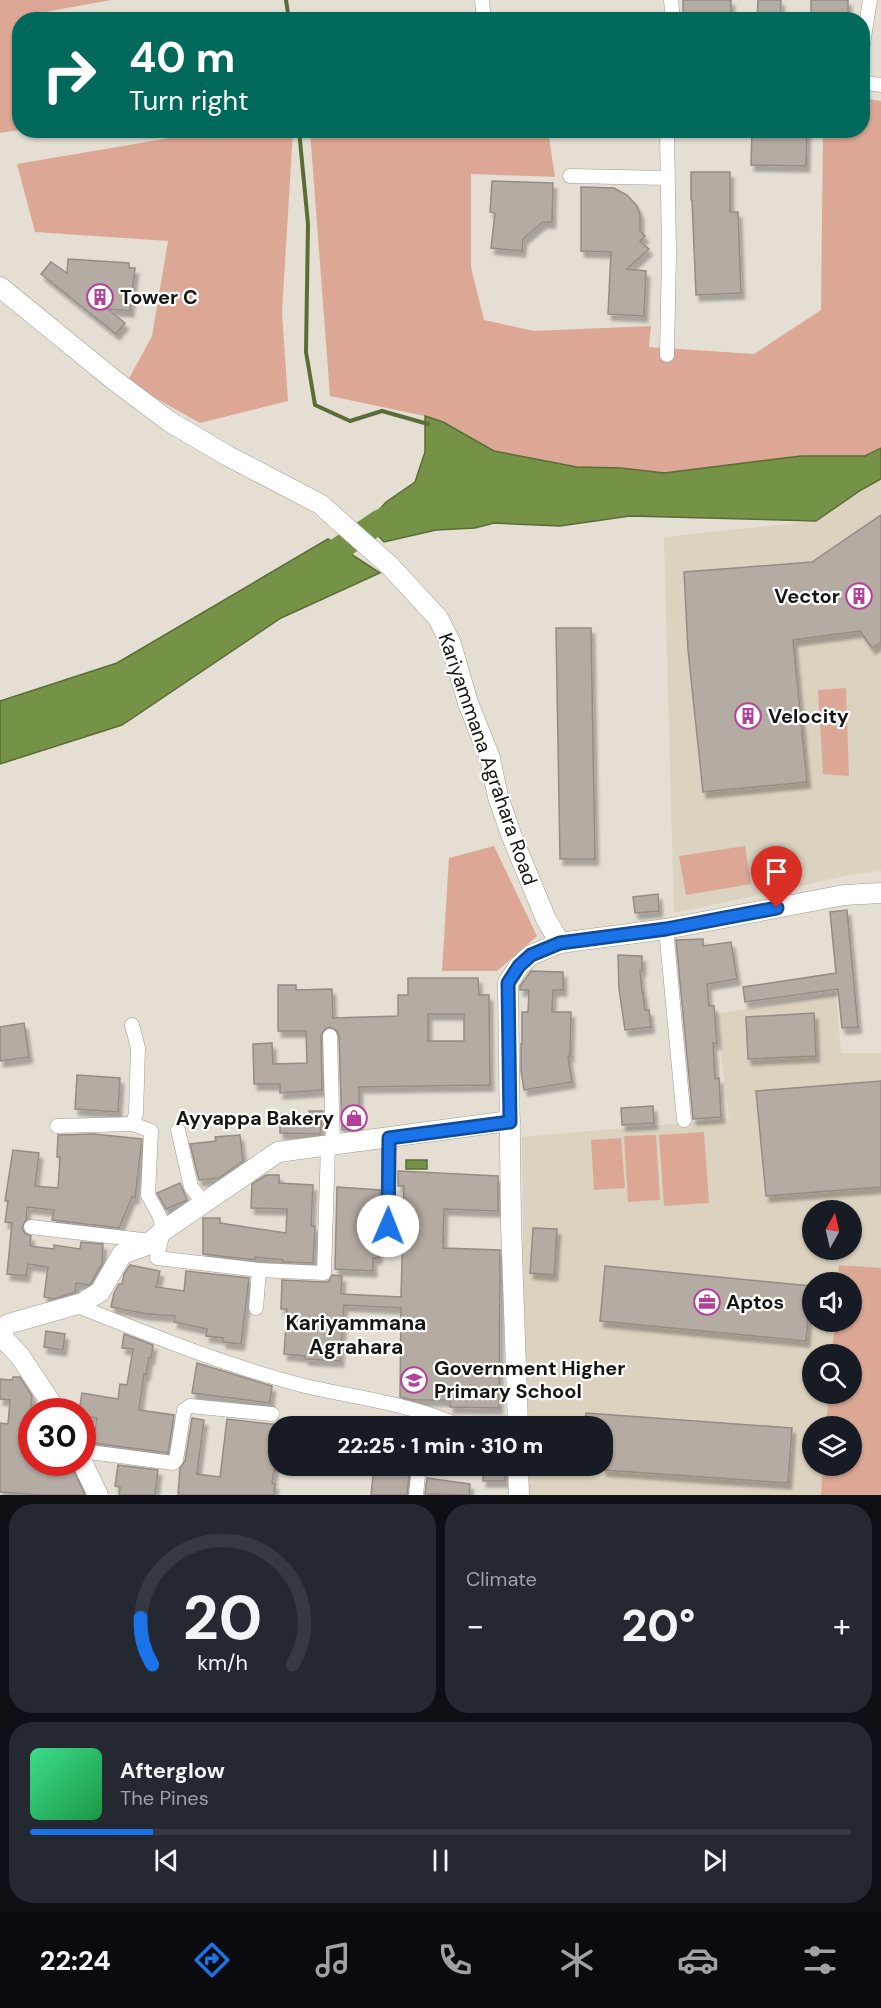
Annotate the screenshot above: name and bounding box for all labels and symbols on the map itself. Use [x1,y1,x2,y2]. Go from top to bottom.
building icon: Tower C [85,282,115,312]
place label: Tower C [120,284,198,310]
building icon: Vector [844,581,874,611]
place label: Vector [774,583,840,609]
street label: Kariyammana Agrahara Road [433,629,543,889]
building icon: Velocity [733,701,763,731]
place label: Velocity [768,703,849,729]
pin [751,846,802,908]
shop icon: Ayyappa Bakery [339,1103,369,1133]
place label: Ayyappa Bakery [176,1105,334,1131]
position arrow [356,1194,420,1258]
north arrow [802,1200,862,1260]
office icon: Aptos [692,1287,722,1317]
place label: Aptos [726,1289,784,1315]
district label: Kariyammana Agrahara [286,1309,426,1361]
place label: Government Higher Primary School [434,1355,626,1404]
school or university icon: Government Higher Primary School [399,1365,429,1395]
speed limit sign: 30 [18,1398,96,1476]

